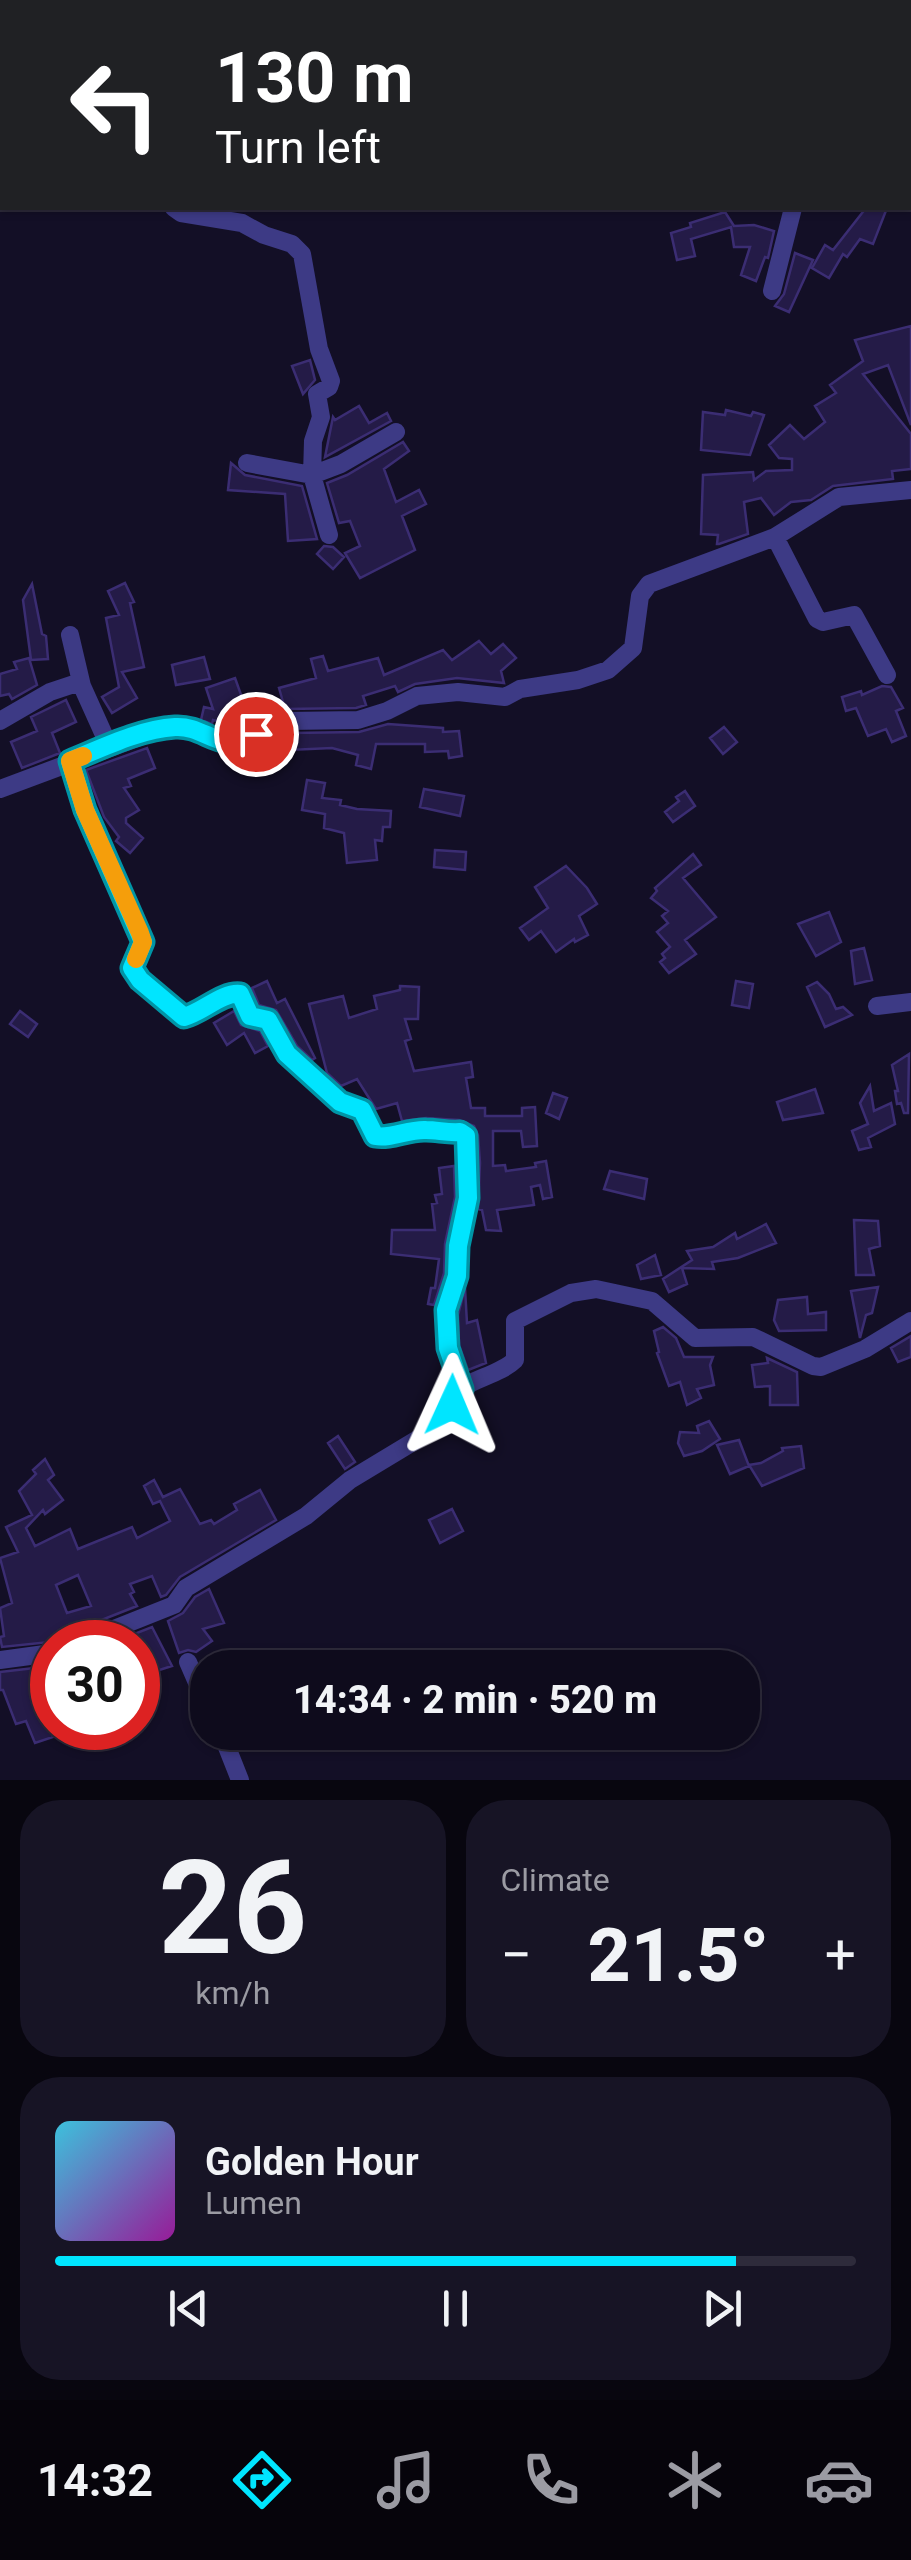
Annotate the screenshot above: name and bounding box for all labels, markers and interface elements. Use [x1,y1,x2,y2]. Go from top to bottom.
text: 130 m [215,37,414,119]
icon: left [50,40,180,170]
text: Turn left [215,121,381,174]
pin [214,692,299,777]
icon: arrive [229,707,284,762]
position arrow [400,1353,504,1457]
speed limit sign: 30 [30,1620,160,1750]
text: 14:34 · 2 min · 520 m [293,1678,657,1722]
text: 26 [158,1832,307,1985]
text: Climate [501,1861,610,1899]
text: 21.5° [588,1911,769,1999]
text: − [501,1923,532,1987]
text: + [825,1923,856,1987]
text: km/h [195,1974,270,2012]
text: Golden Hour [205,2140,419,2184]
text: Lumen [205,2184,302,2222]
icon: previous [161,2281,216,2336]
icon: pause [428,2281,483,2336]
icon: next [695,2281,750,2336]
icon: directions [227,2445,297,2515]
icon: music [371,2445,441,2515]
icon: phone [516,2445,586,2515]
icon: climate [660,2445,730,2515]
icon: car [804,2445,874,2515]
text: 14:32 [37,2454,153,2507]

